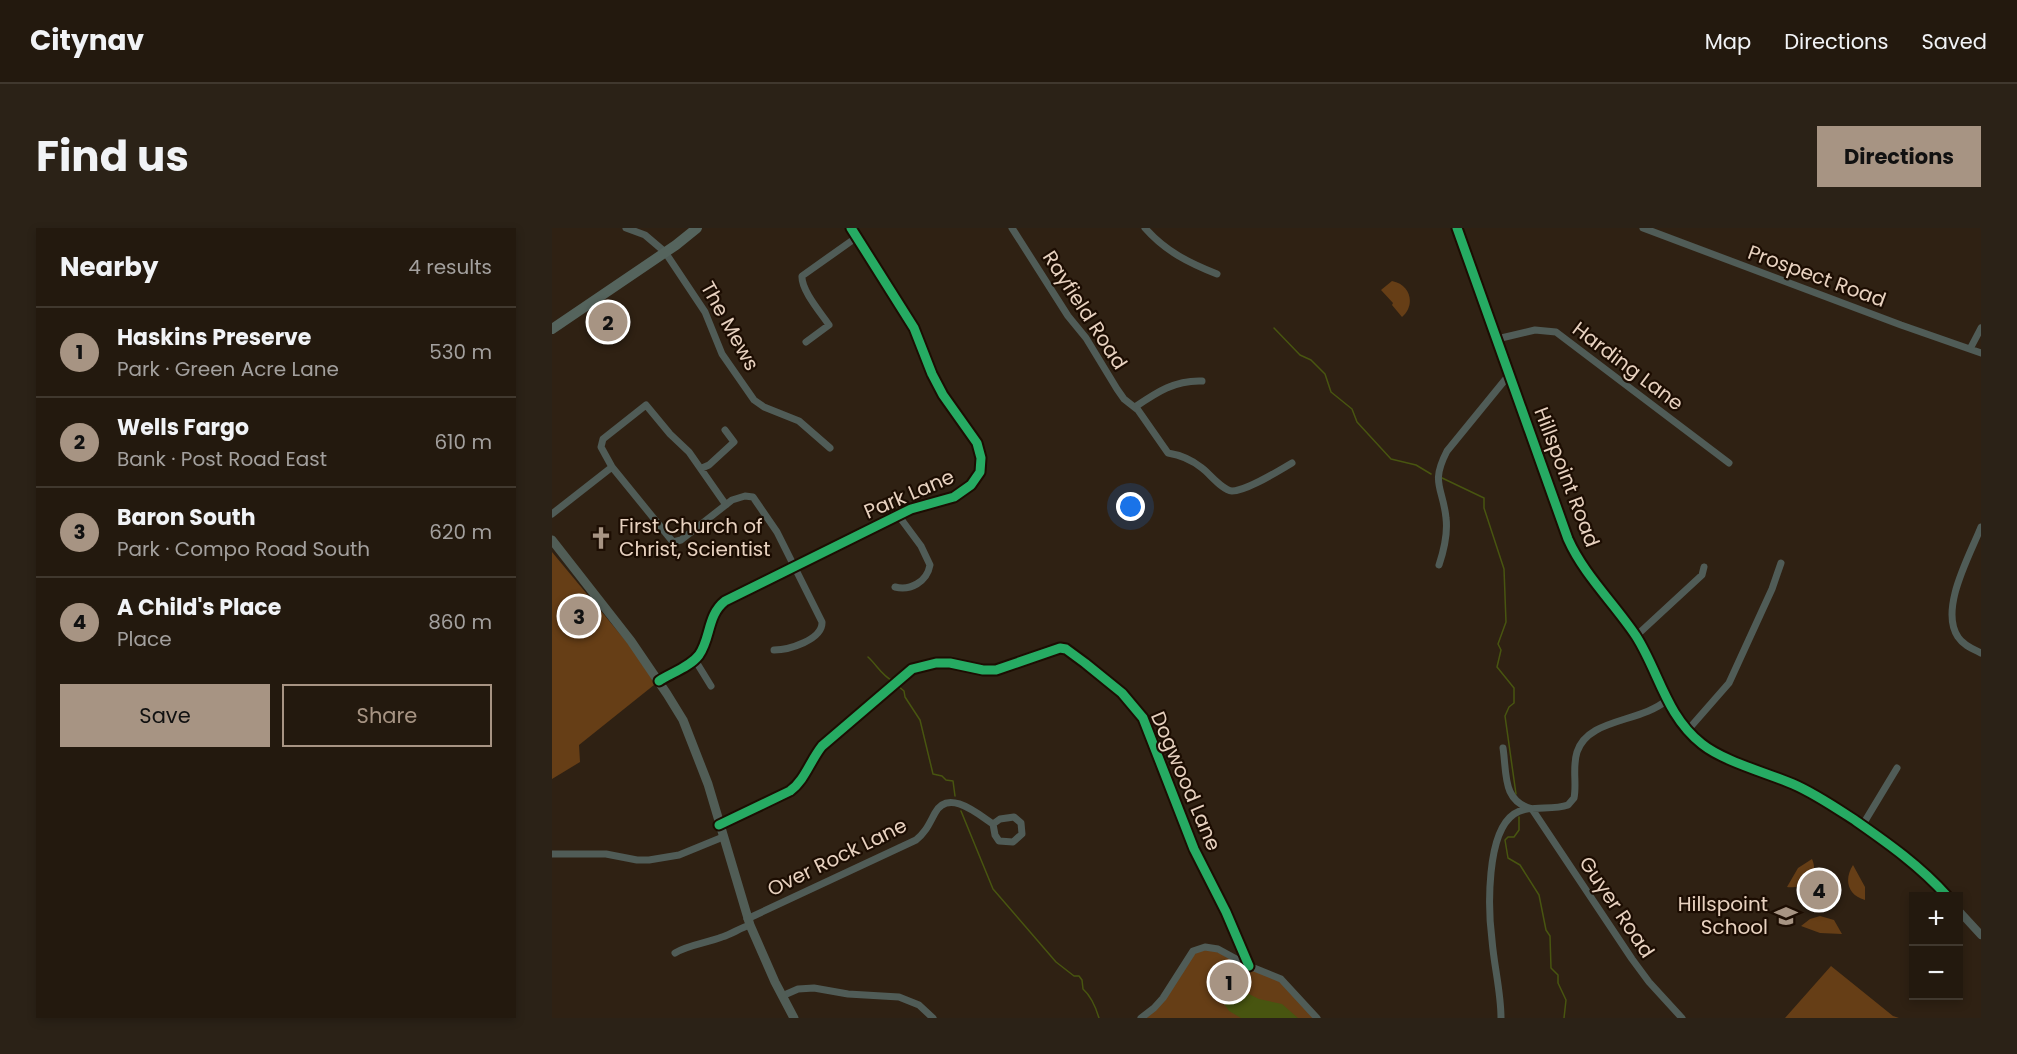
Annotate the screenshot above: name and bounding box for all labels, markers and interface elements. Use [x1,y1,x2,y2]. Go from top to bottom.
text: Citynav [30,21,144,60]
text: Map [1705,27,1751,56]
text: Directions [1784,27,1888,56]
text: Saved [1921,27,1987,56]
button: Directions [1817,126,1981,187]
text: Find us [36,127,189,186]
street label: Prospect Road [1744,238,1890,314]
street label: Rayfield Road [1036,245,1134,375]
text: Nearby [60,249,158,285]
text: 4 results [408,253,492,281]
street label: The Mews [694,276,766,376]
pin: 2 [588,300,628,344]
street label: Harding Lane [1567,315,1689,417]
text: Haskins Preserve [117,322,311,353]
text: 1 [76,338,83,366]
text: 530 m [429,338,492,366]
text: Park · Green Acre Lane [117,355,339,383]
street label: Hillspoint Road [1527,403,1607,551]
text: Wells Fargo [117,412,249,443]
text: 2 [74,428,85,456]
text: 610 m [434,428,492,456]
text: Bank · Post Road East [117,445,327,473]
street label: Park Lane [860,462,958,526]
your location [1116,492,1145,521]
text: Baron South [117,502,256,533]
place label: First Church of Christ, Scientist [619,512,771,563]
text: 3 [73,518,86,546]
text: 620 m [429,518,492,546]
church icon: First Church of Christ, Scientist [588,525,614,551]
text: Park · Compo Road South [117,535,370,563]
text: A Child's Place [117,592,281,623]
pin: 3 [560,594,598,638]
text: 4 [73,608,86,636]
text: 860 m [428,608,492,636]
text: Place [117,625,172,653]
button: Save [60,684,270,747]
button: Share [282,684,492,747]
street label: Dogwood Lane [1144,707,1228,855]
street label: Over Rock Lane [762,811,912,903]
street label: Guyer Road [1573,851,1661,963]
pin: 4 [1800,868,1838,912]
place label: Hillspoint School [1678,890,1768,941]
map controls [1909,892,1963,1000]
button: + [1909,892,1963,946]
school or university icon: Hillspoint School [1773,903,1799,929]
button: − [1909,946,1963,1000]
pin: 1 [1210,960,1248,1005]

